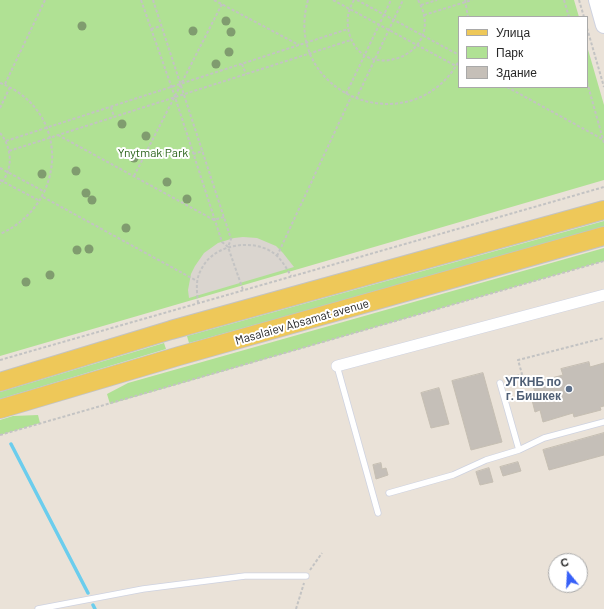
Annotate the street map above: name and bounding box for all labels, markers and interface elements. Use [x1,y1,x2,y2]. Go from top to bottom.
legend [458,16,588,88]
text: Улица [496,25,530,39]
text: Парк [496,45,523,59]
text: Здание [496,65,537,79]
park label: Ynytmak Park [118,146,188,160]
street label: Masalaiev Absamat avenue [233,296,371,348]
place label: УГКНБ по г. Бишкек [505,375,561,403]
marker: УГКНБ по г. Бишкек [564,384,574,394]
north arrow [548,553,588,593]
text: С [559,555,570,569]

